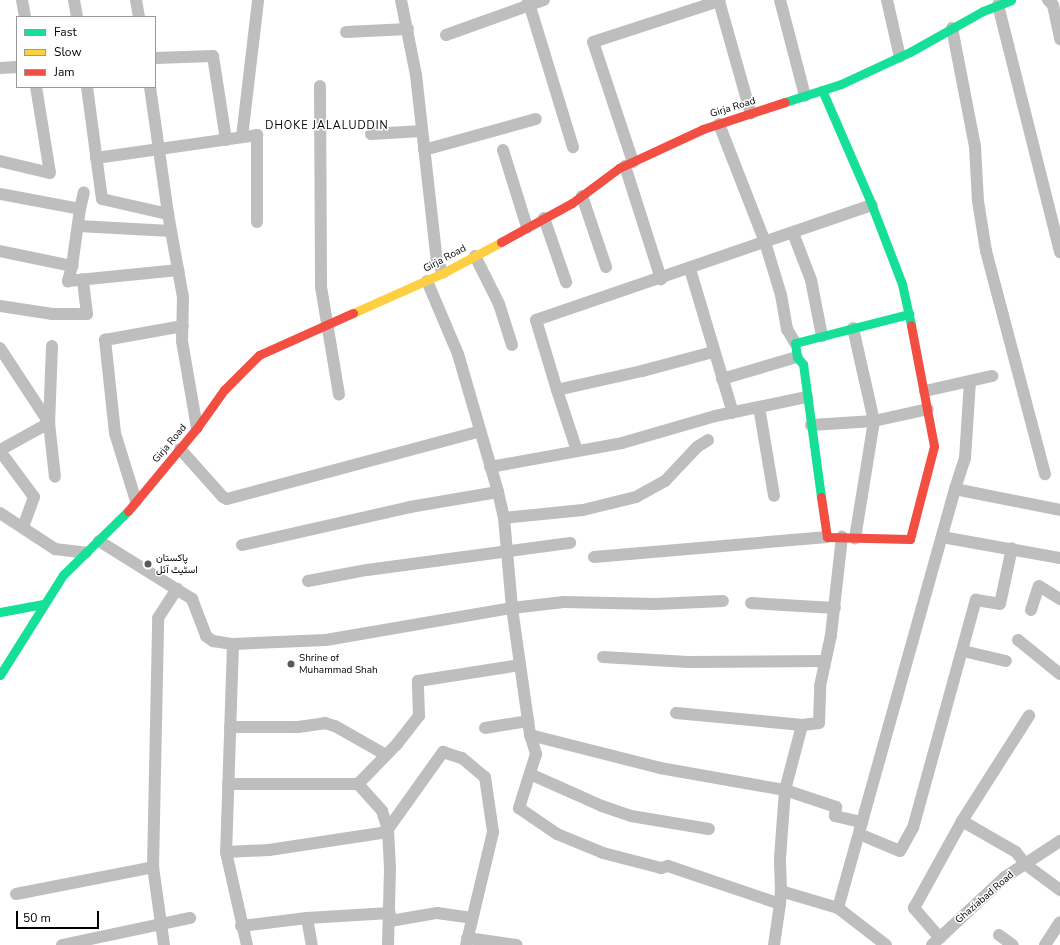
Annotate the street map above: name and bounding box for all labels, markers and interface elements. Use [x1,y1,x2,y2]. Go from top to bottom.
legend [16,16,156,88]
text: Fast [54,24,77,40]
text: Slow [54,44,82,60]
text: Jam [54,64,75,80]
street label: Girja Road [709,95,757,121]
district label: DHOKE JALALUDDIN [265,119,389,133]
street label: Girja Road [422,243,468,275]
street label: Girja Road [150,422,190,466]
place label: پاکستان اسٹیٹ آئل [156,552,198,576]
marker: پاکستان اسٹیٹ آئل [143,559,153,569]
place label: Shrine of Muhammad Shah [299,652,378,676]
marker: Shrine of Muhammad Shah [286,659,296,669]
street label: Ghaziabad Road [953,869,1017,927]
scale bar [18,903,101,929]
text: 50 m [23,910,51,926]

